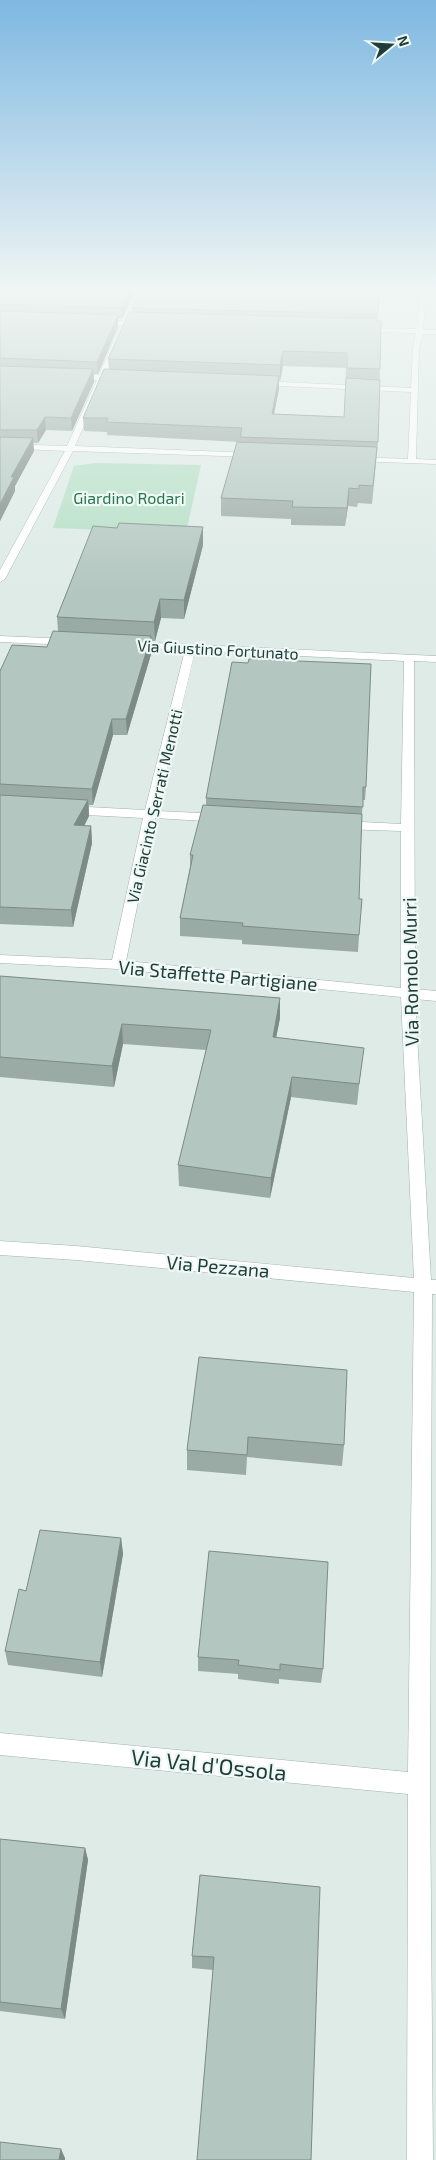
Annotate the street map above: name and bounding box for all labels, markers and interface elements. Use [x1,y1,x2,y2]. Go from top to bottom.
north arrow [366,20,416,70]
text: N [394,33,413,48]
park label: Giardino Rodari [73,488,185,507]
street label: Via Giustino Fortunato [137,635,299,663]
street label: Via Giacinto Serrati Menotti [122,707,186,905]
street label: Via Romolo Murri [397,897,423,1047]
street label: Via Staffette Partigiane [117,955,319,995]
street label: Via Pezzana [165,1250,271,1282]
street label: Via Val d'Ossola [130,1743,288,1785]

